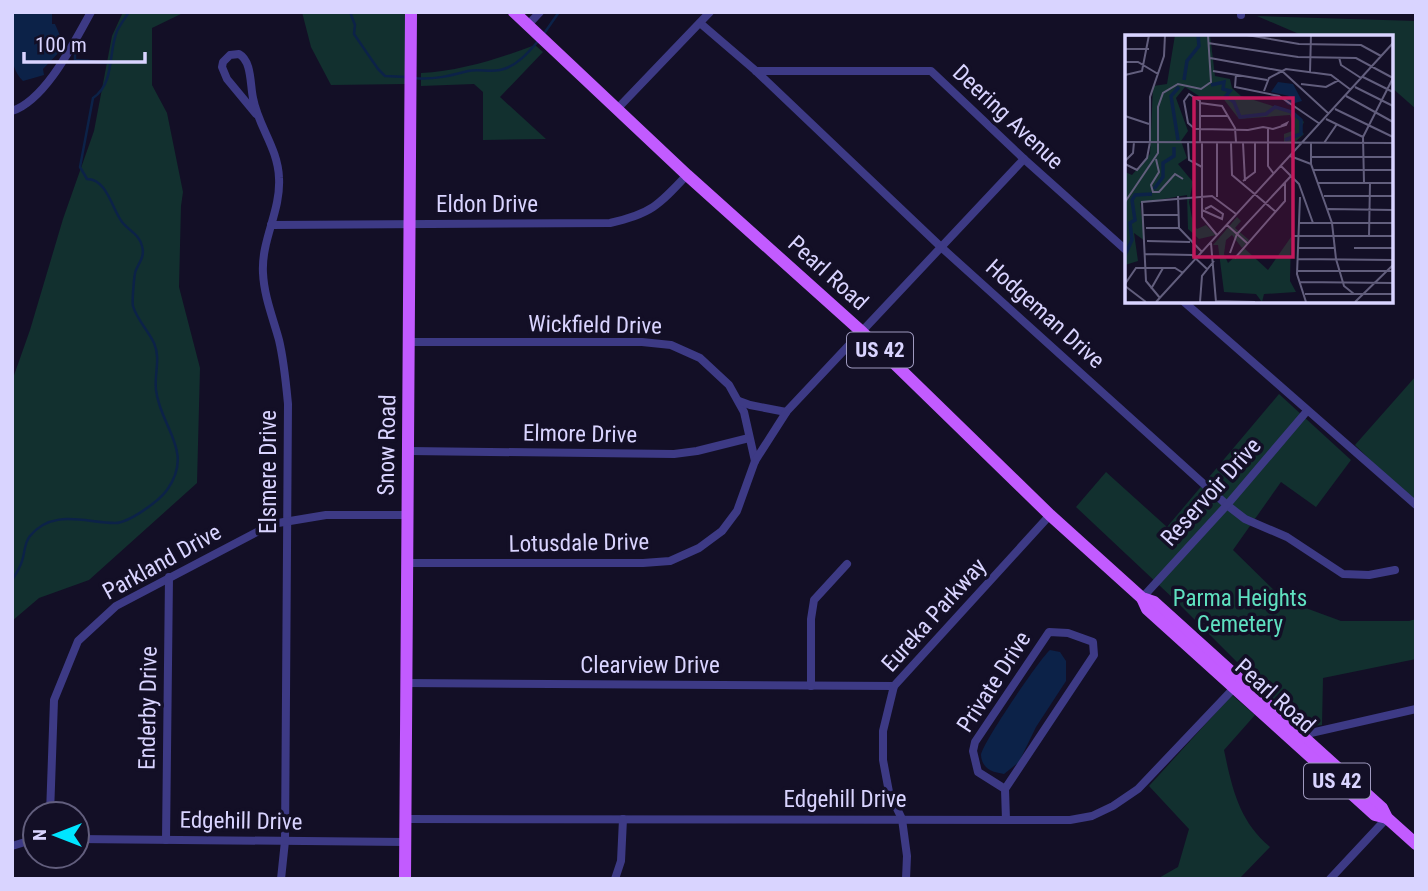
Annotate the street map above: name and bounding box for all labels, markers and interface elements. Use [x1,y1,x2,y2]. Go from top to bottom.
scale bar [24,21,145,65]
text: 100 m [35,33,87,57]
inset map [1125,35,1393,303]
street label: Deering Avenue [947,59,1069,175]
street label: Eldon Drive [436,191,538,218]
street label: Pearl Road [782,230,874,316]
street label: Hodgeman Drive [980,254,1110,374]
street label: Wickfield Drive [528,310,662,340]
road number: US 42 [847,332,913,368]
street label: Snow Road [373,394,401,496]
street label: Elsmere Drive [255,410,282,534]
street label: Elmore Drive [523,420,637,448]
street label: Reservoir Drive [1155,432,1267,552]
street label: Parkland Drive [98,518,226,606]
street label: Lotusdale Drive [508,528,650,558]
street label: Eureka Parkway [876,553,992,677]
park label: Parma Heights Cemetery [1173,585,1307,638]
street label: Private Drive [952,627,1036,737]
street label: Enderby Drive [133,646,163,770]
street label: Clearview Drive [580,652,720,679]
street label: Pearl Road [1229,653,1321,739]
road number: US 42 [1304,764,1370,798]
street label: Edgehill Drive [784,786,906,813]
north arrow [21,800,91,870]
street label: Edgehill Drive [179,806,303,836]
text: N [28,829,51,841]

